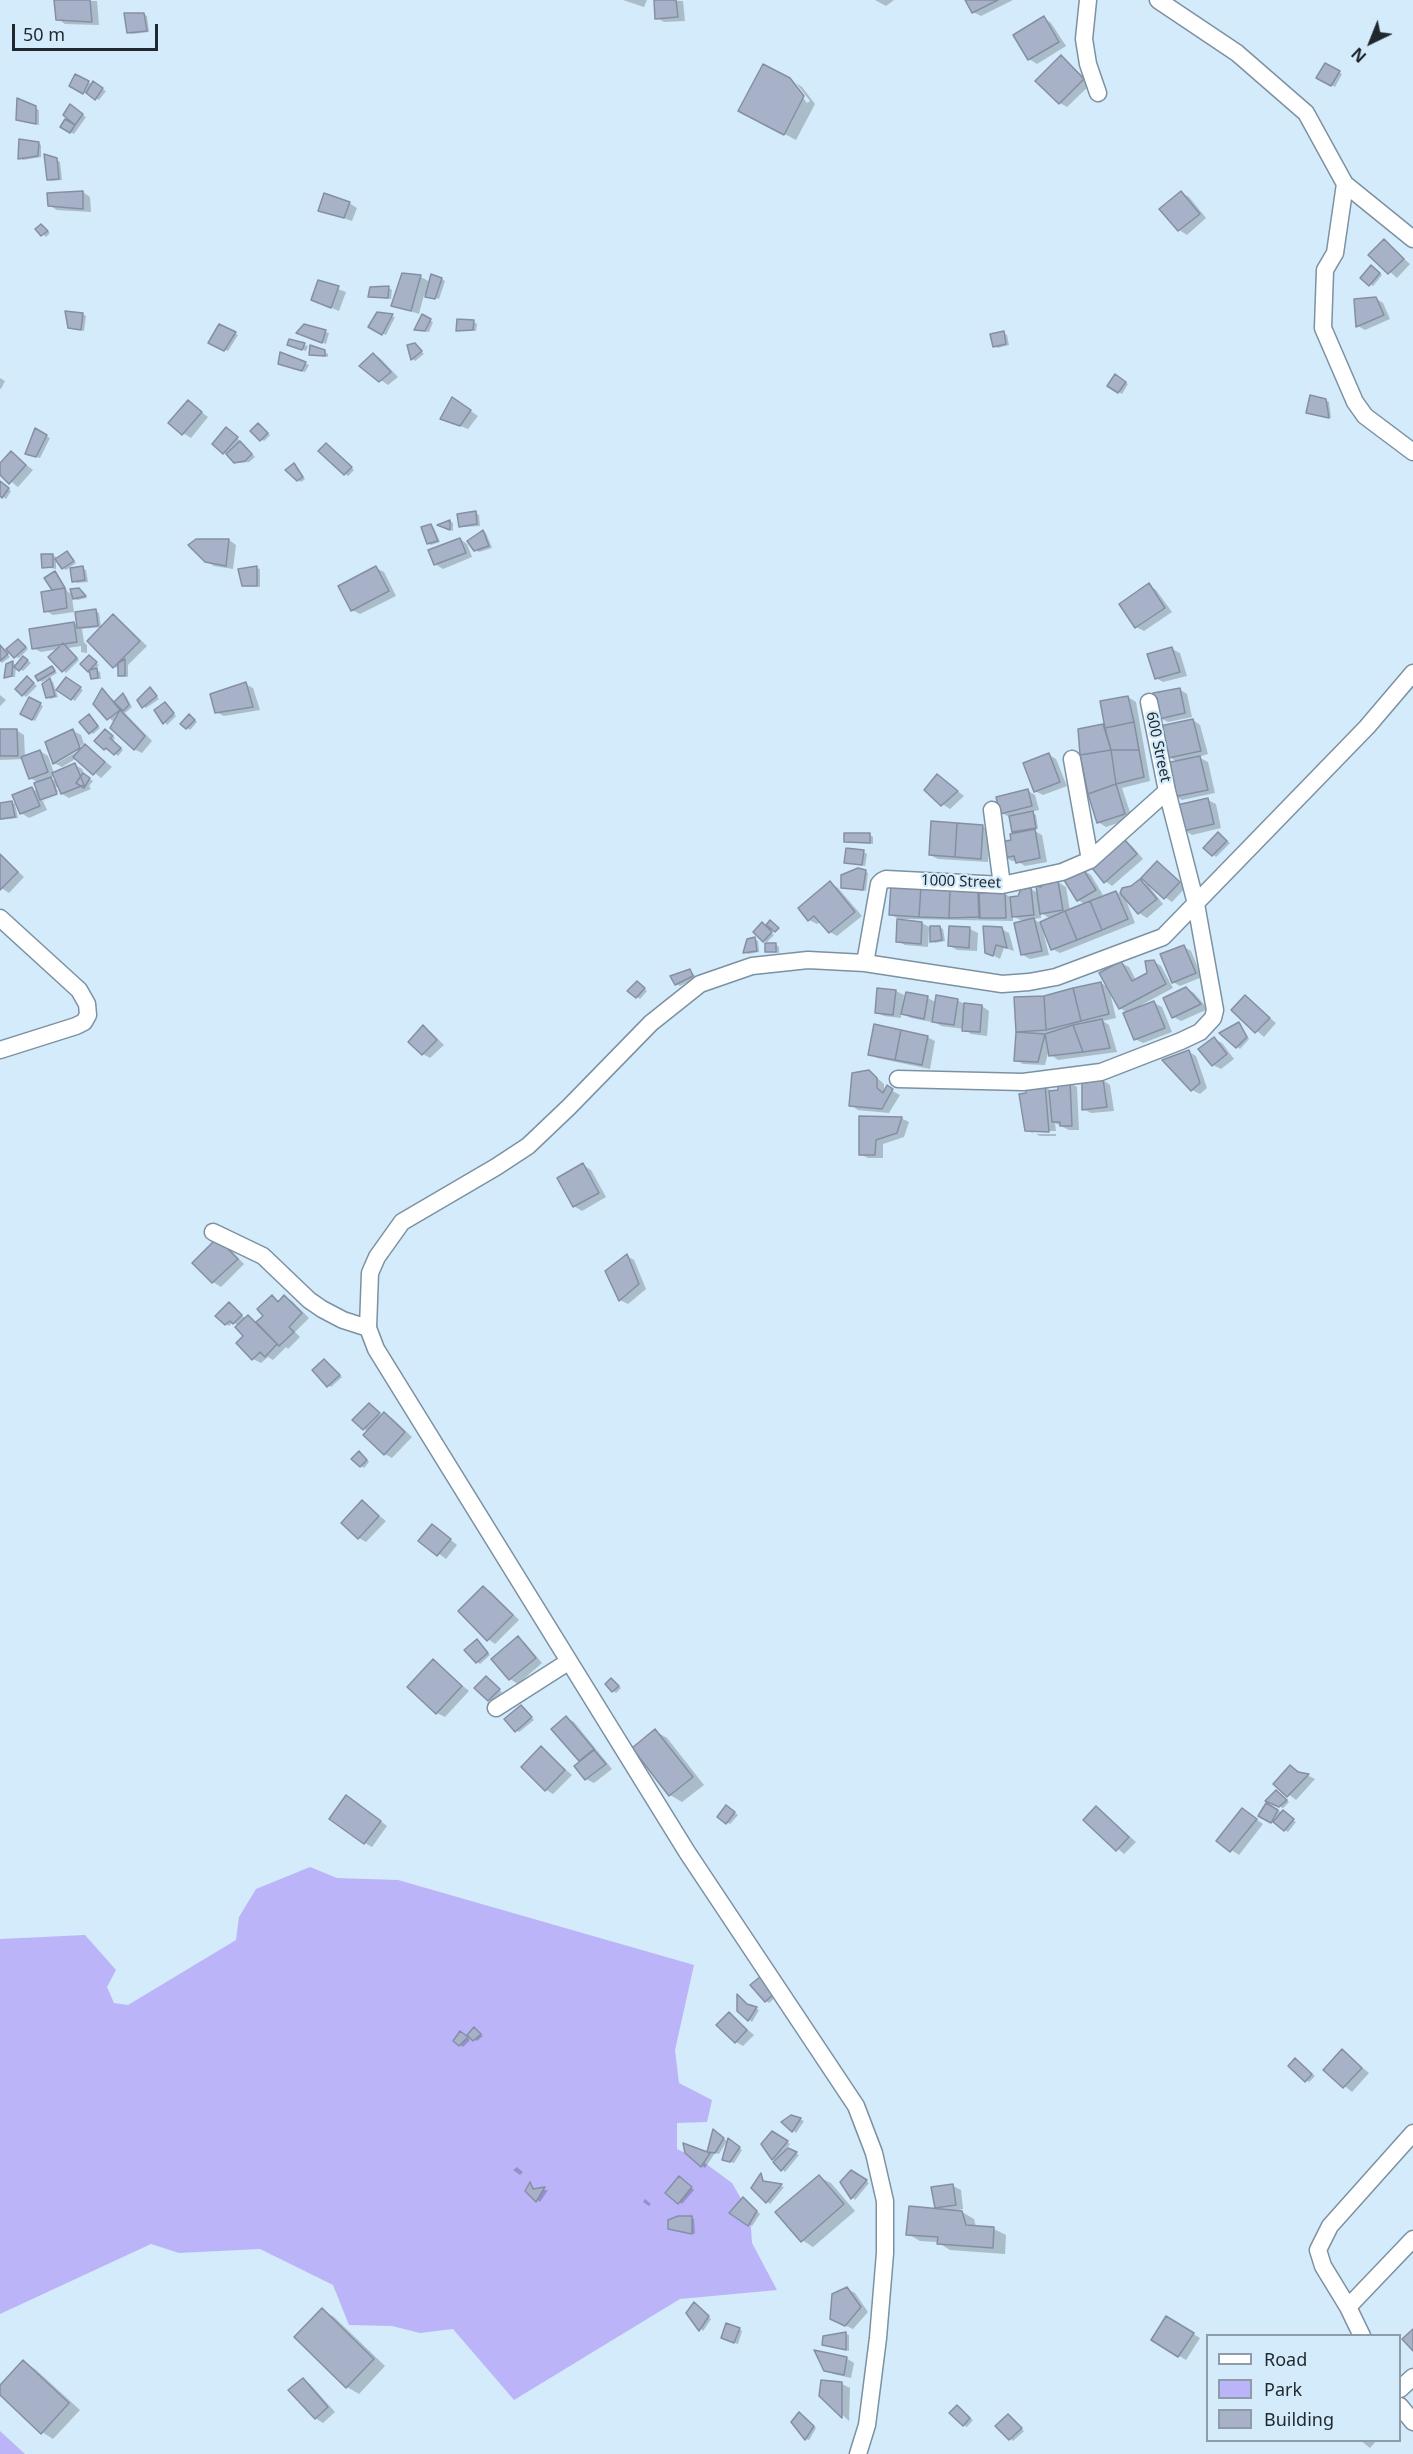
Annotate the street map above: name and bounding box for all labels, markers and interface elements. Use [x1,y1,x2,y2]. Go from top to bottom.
scale bar [15,12,160,50]
north arrow [1341,12,1401,72]
text: 50 m [23,22,65,46]
text: N [1346,43,1371,68]
street label: 600 Street [1142,710,1174,784]
street label: 1000 Street [921,872,1001,892]
legend [1206,2334,1401,2442]
text: Road [1264,2347,1307,2371]
text: Park [1264,2377,1302,2401]
text: Building [1264,2407,1334,2431]

